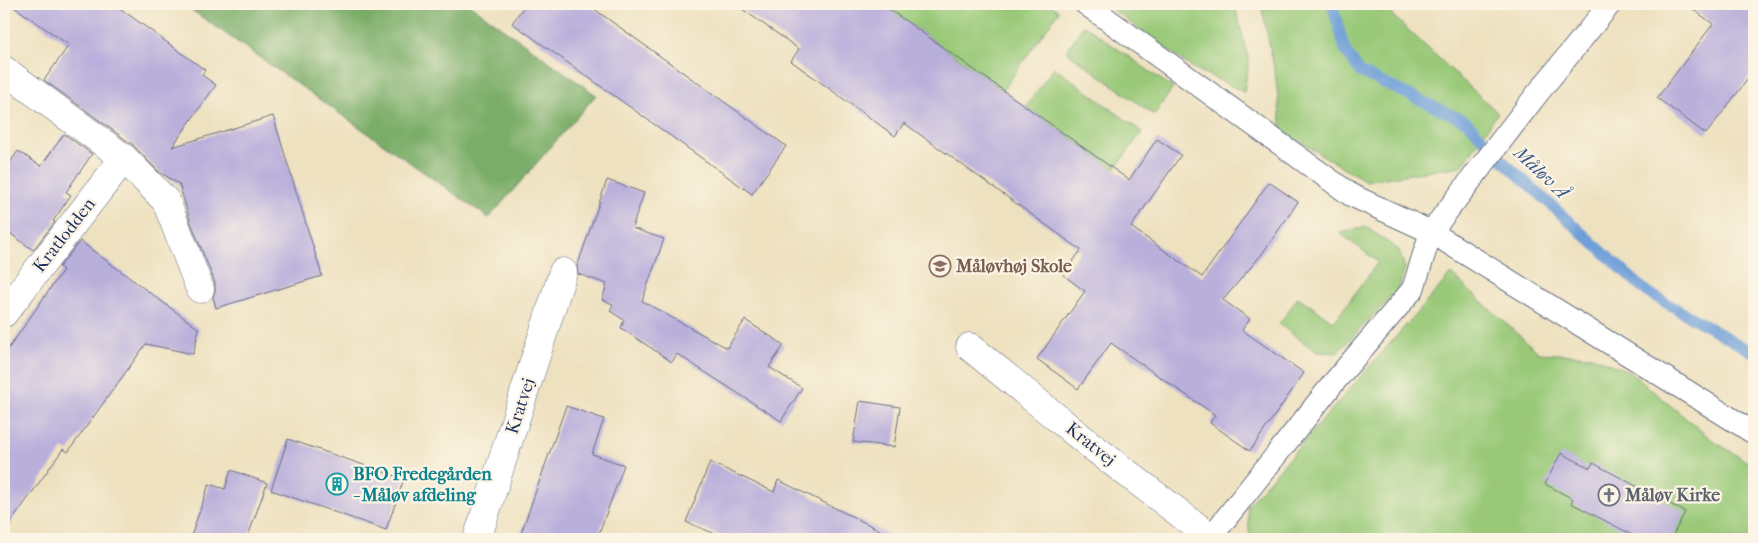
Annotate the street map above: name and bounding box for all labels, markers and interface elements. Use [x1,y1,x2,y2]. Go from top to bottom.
water label: Måløv Å [1508,140,1575,205]
street label: Kratlodden [29,194,100,277]
school or university icon: Måløvhøj Skole [928,254,952,278]
place label: Måløvhøj Skole [955,256,1072,277]
street label: Kratvej [502,375,539,437]
street label: Kratvej [1062,418,1120,471]
place label: BFO Fredegården - Måløv afdeling [353,464,492,506]
building icon: BFO Fredegården - Måløv afdeling [325,472,349,496]
church icon: Måløv Kirke [1597,483,1621,507]
place label: Måløv Kirke [1624,485,1720,506]

